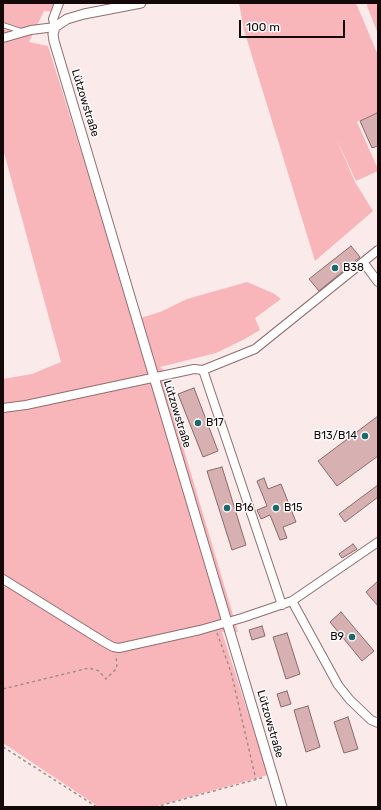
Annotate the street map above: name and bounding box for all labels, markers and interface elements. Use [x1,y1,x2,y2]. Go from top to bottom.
scale bar [241,12,347,38]
text: 100 m [246,20,280,34]
street label: Lützowstraße [68,68,102,138]
place label: B38 [343,261,364,275]
marker: B38 [330,263,340,273]
street label: Lützowstraße [160,379,194,449]
place label: B17 [206,416,224,430]
marker: B17 [193,418,203,428]
place label: B13/B14 [314,429,357,443]
marker: B13/B14 [360,431,370,441]
place label: B16 [235,501,254,515]
place label: B15 [284,501,303,515]
marker: B16 [222,503,232,513]
marker: B15 [271,503,281,513]
place label: B9 [330,630,344,644]
marker: B9 [347,632,357,642]
street label: Lützowstraße [254,689,286,759]

